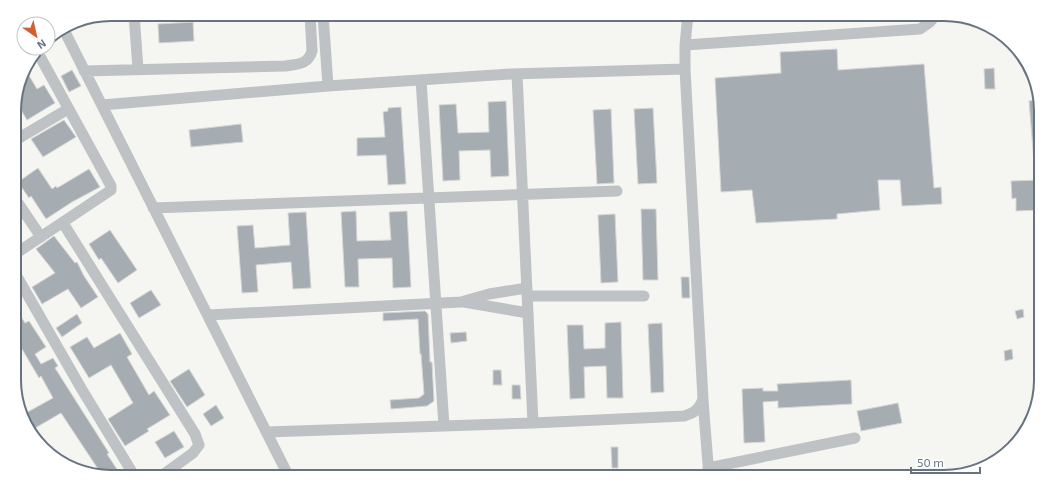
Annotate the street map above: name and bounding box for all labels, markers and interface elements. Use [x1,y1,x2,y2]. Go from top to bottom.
north arrow [16,16,56,56]
text: N [35,37,49,52]
scale bar [911,449,980,475]
text: 50 m [917,455,944,469]

